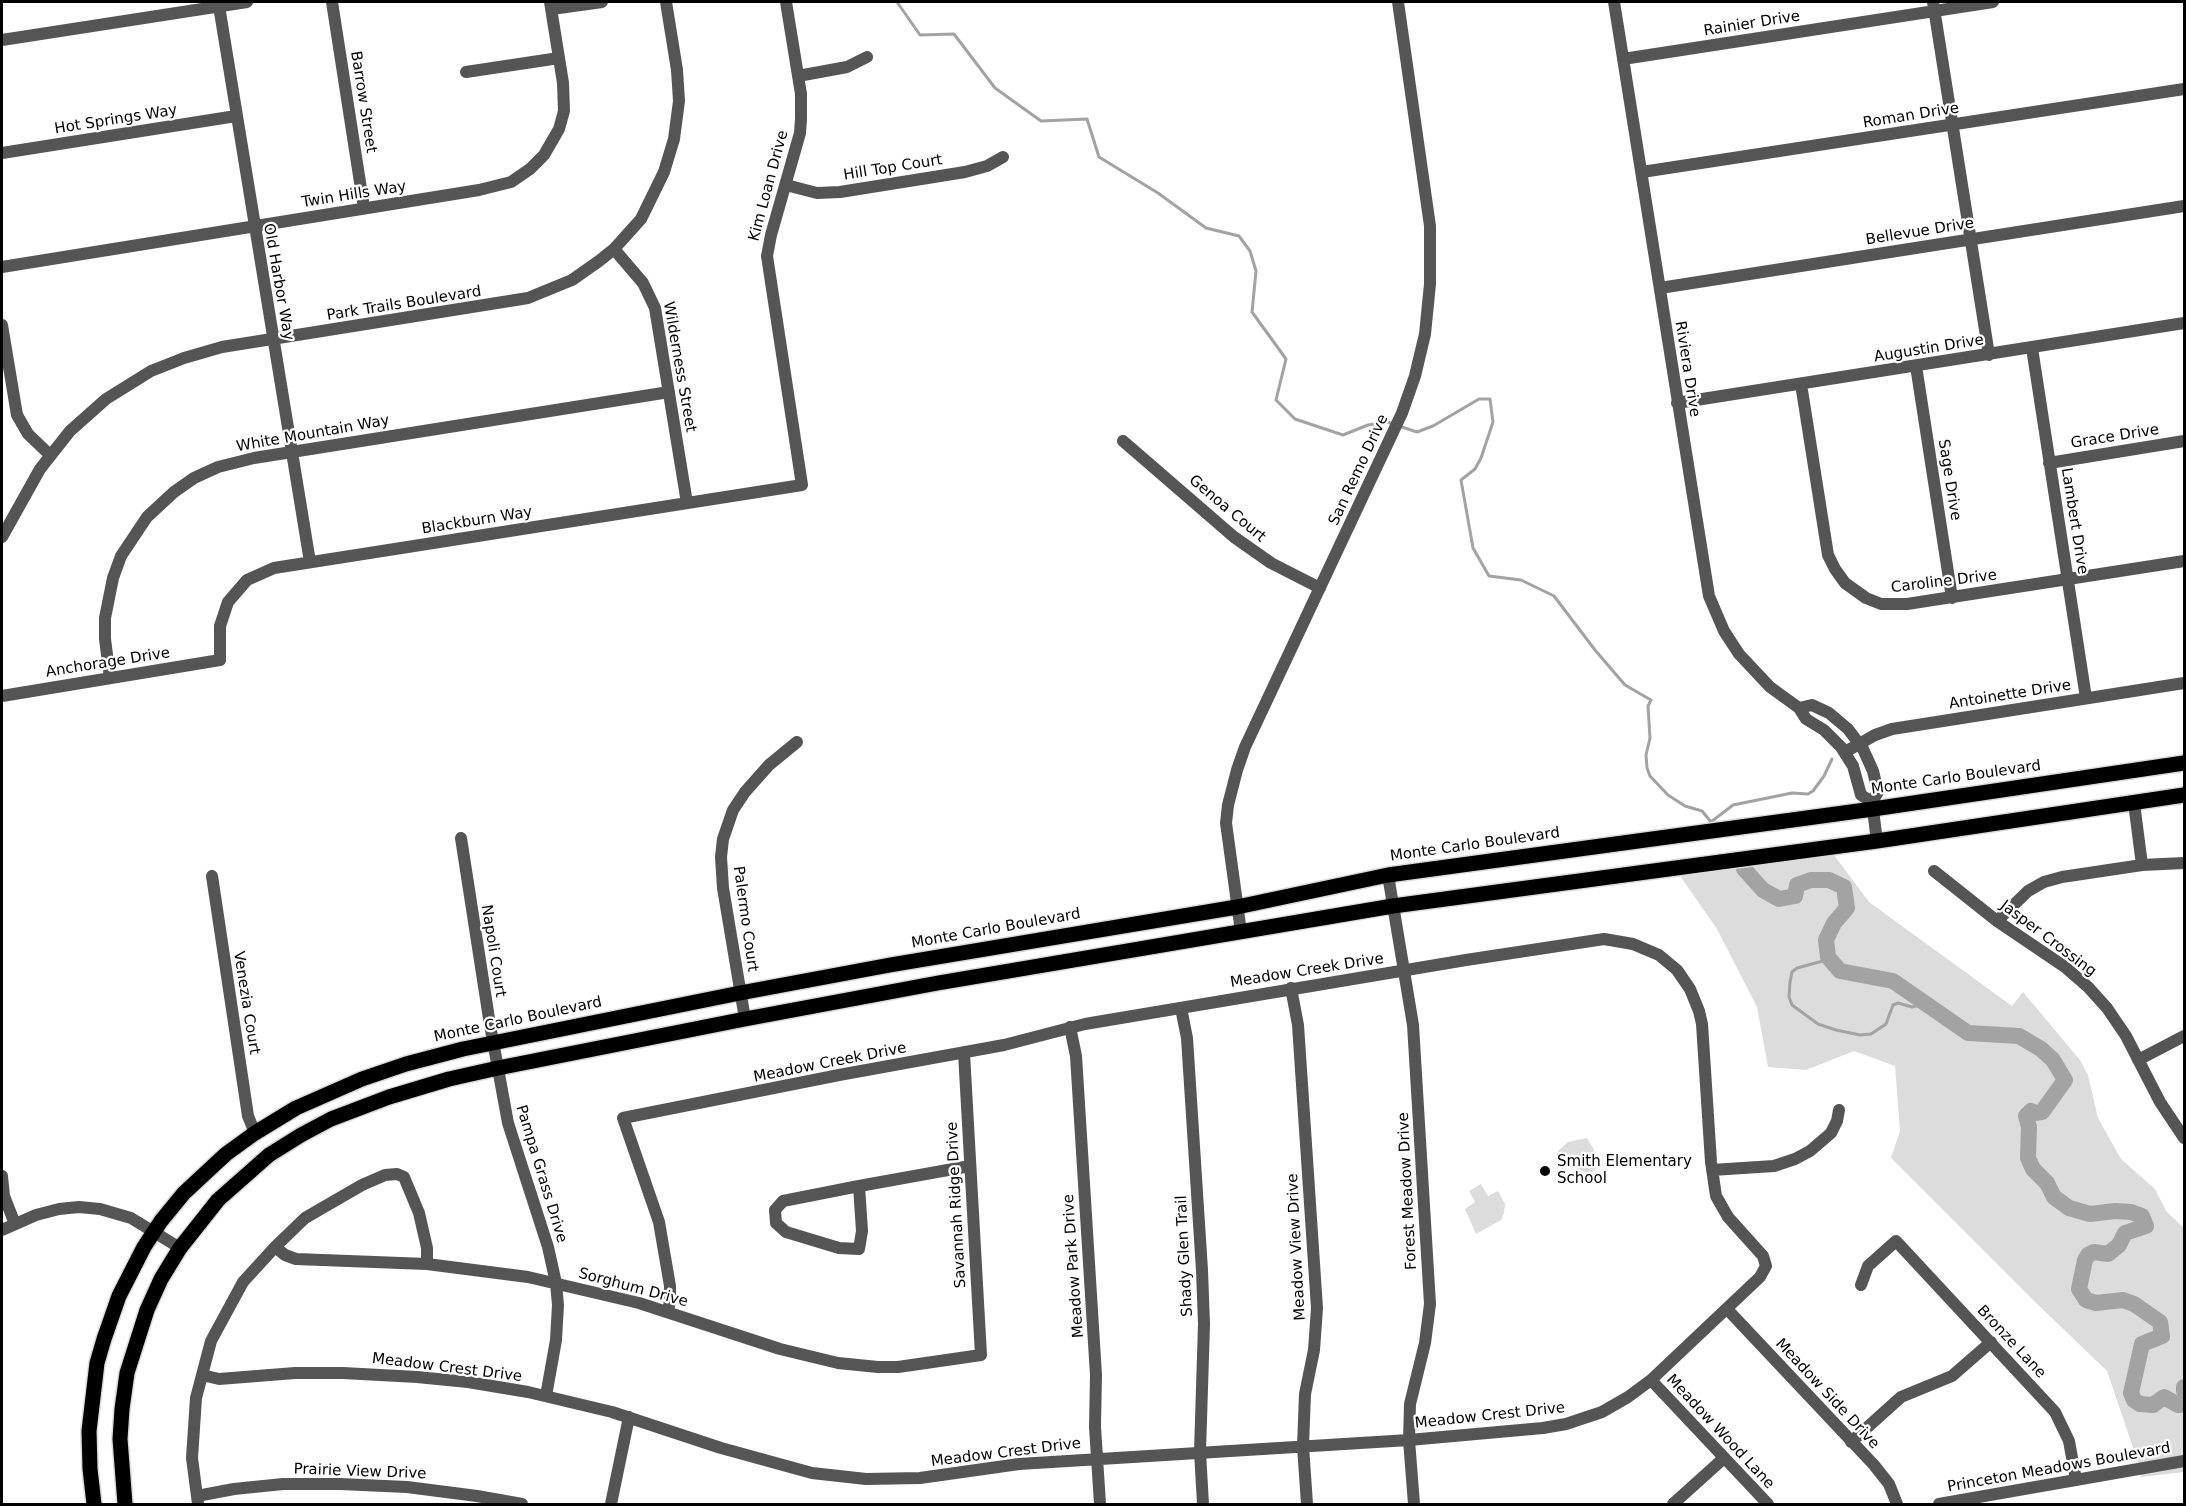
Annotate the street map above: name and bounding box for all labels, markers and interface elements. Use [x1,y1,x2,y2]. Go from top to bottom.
street label: Rainier Drive [1703,8,1801,40]
street label: Barrow Street [346,50,380,154]
street label: Roman Drive [1862,100,1960,132]
street label: Hot Springs Way [53,101,179,139]
street label: Kim Loan Drive [746,129,792,243]
street label: Hill Top Court [842,151,944,185]
street label: Twin Hills Way [300,178,408,212]
street label: Bellevue Drive [1865,215,1975,249]
street label: Old Harbor Way [259,222,297,342]
street label: Park Trails Boulevard [325,283,483,325]
street label: Wilderness Street [659,300,699,434]
street label: Riviera Drive [1671,320,1703,418]
street label: Augustin Drive [1873,331,1985,367]
street label: White Mountain Way [235,412,391,456]
street label: San Remo Drive [1325,412,1393,528]
street label: Grace Drive [2070,421,2160,453]
street label: Sage Drive [1934,438,1964,522]
street label: Lambert Drive [2057,466,2091,576]
street label: Genoa Court [1185,472,1269,546]
street label: Blackburn Way [420,503,534,539]
street label: Caroline Drive [1890,567,1998,597]
street label: Anchorage Drive [45,644,171,682]
street label: Antoinette Drive [1948,676,2072,714]
street label: Monte Carlo Boulevard [1870,757,2042,799]
street label: Monte Carlo Boulevard [1389,824,1561,866]
street label: Palermo Court [729,865,761,973]
street label: Jasper Crossing [1996,897,2100,981]
street label: Napoli Court [477,903,509,999]
street label: Monte Carlo Boulevard [910,905,1082,953]
street label: Venezia Court [229,950,263,1056]
street label: Meadow Creek Drive [1229,950,1385,992]
street label: Monte Carlo Boulevard [432,993,604,1047]
street label: Meadow Creek Drive [752,1039,908,1087]
street label: Pampa Grass Drive [511,1103,571,1245]
street label: Forest Meadow Drive [1395,1112,1421,1270]
street label: Savannah Ridge Drive [944,1121,970,1289]
place label: Smith Elementary School [1557,1153,1692,1188]
marker: Smith Elementary School [1538,1164,1552,1178]
street label: Meadow View Drive [1284,1173,1310,1321]
street label: Meadow Park Drive [1060,1193,1088,1339]
street label: Shady Glen Trail [1173,1195,1197,1317]
street label: Sorghum Drive [576,1265,690,1311]
street label: Bronze Lane [1973,1302,2049,1382]
street label: Meadow Side Drive [1771,1335,1883,1453]
street label: Meadow Crest Drive [371,1350,523,1386]
street label: Meadow Wood Lane [1662,1371,1778,1493]
street label: Meadow Crest Drive [1414,1399,1566,1433]
street label: Meadow Crest Drive [930,1435,1082,1471]
street label: Princeton Meadows Boulevard [1946,1439,2172,1497]
street label: Prairie View Drive [293,1461,427,1483]

